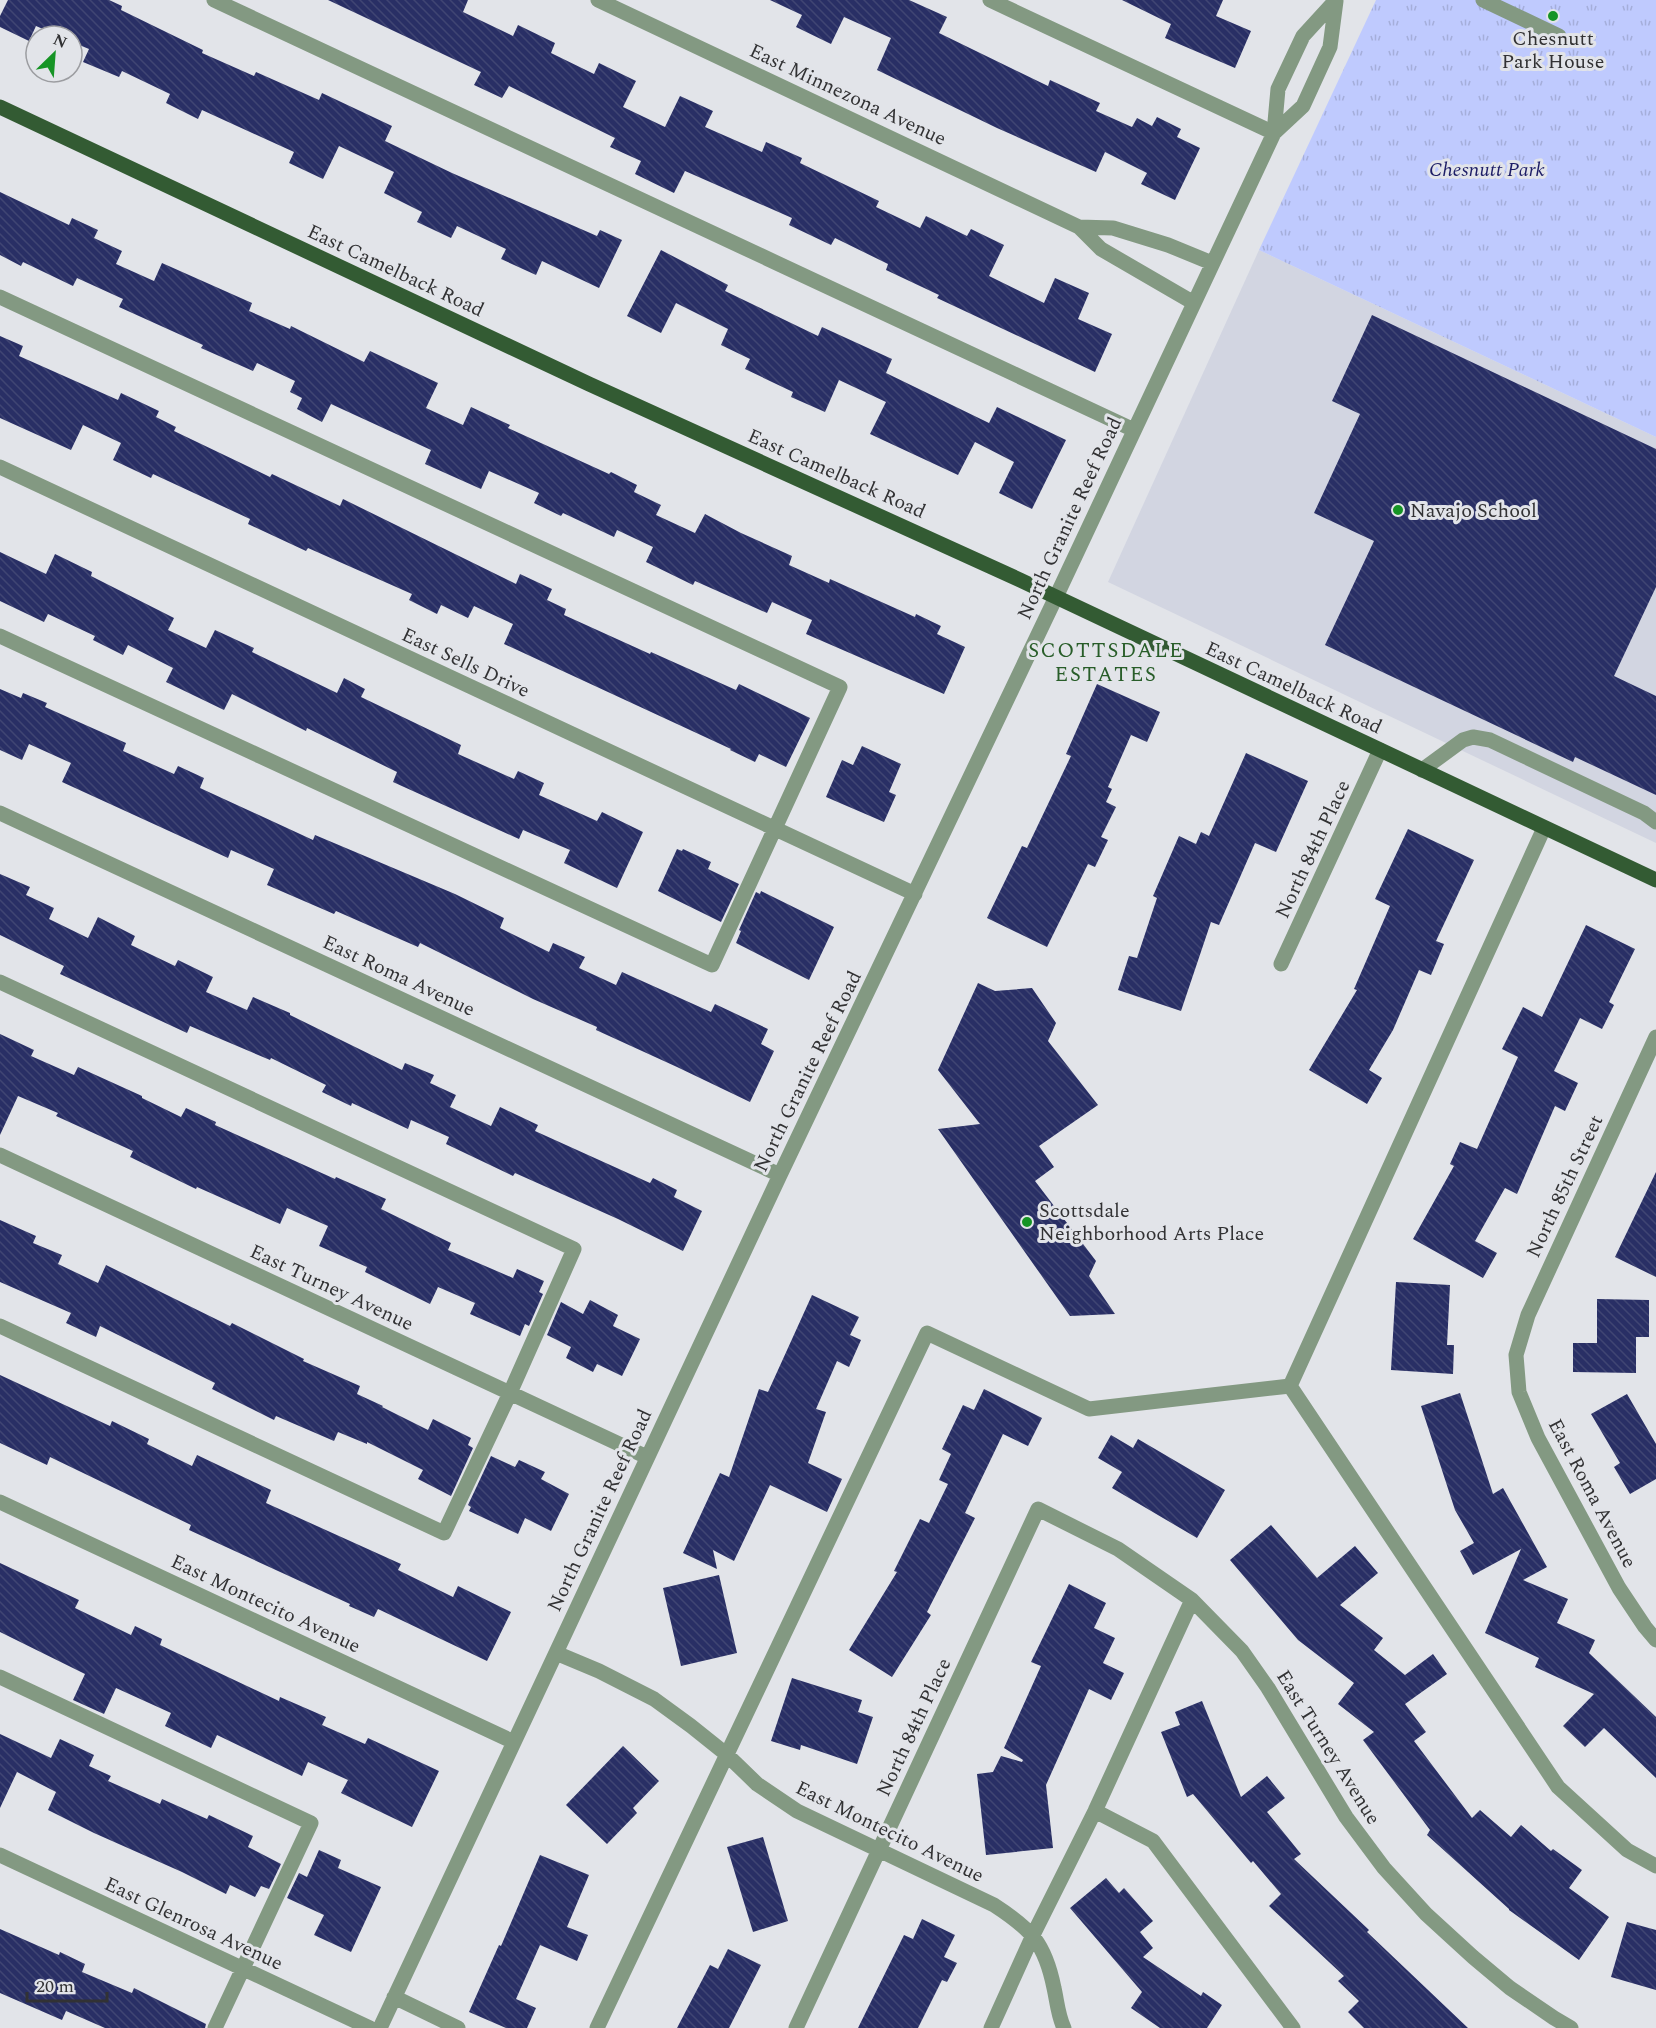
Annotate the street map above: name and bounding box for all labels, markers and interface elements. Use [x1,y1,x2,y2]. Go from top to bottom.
marker: Chesnutt Park House [1546,9,1560,23]
north arrow [24,24,84,84]
place label: Chesnutt Park House [1502,24,1604,77]
text: N [49,28,71,55]
street label: East Minnezona Avenue [744,36,951,154]
park label: Chesnutt Park [1429,155,1546,185]
street label: East Camelback Road [302,217,489,325]
street label: North Granite Reef Road [1010,412,1130,625]
street label: East Camelback Road [743,421,931,527]
place label: Navajo School [1410,496,1537,526]
marker: Navajo School [1391,503,1405,517]
street label: East Sells Drive [397,620,535,706]
street label: East Camelback Road [1200,634,1387,742]
district label: SCOTTSDALE ESTATES [1028,635,1184,691]
street label: North 84th Place [1268,775,1358,924]
street label: East Roma Avenue [317,927,480,1024]
street label: North Granite Reef Road [746,966,870,1177]
street label: North 85th Street [1519,1110,1611,1263]
place label: Scottsdale Neighborhood Arts Place [1039,1196,1264,1249]
marker: Scottsdale Neighborhood Arts Place [1020,1215,1034,1229]
street label: East Turney Avenue [245,1237,418,1339]
street label: North Granite Reef Road [540,1404,660,1617]
street label: East Roma Avenue [1540,1413,1644,1573]
street label: East Montecito Avenue [166,1547,365,1661]
street label: North 84th Place [869,1653,959,1802]
street label: East Turney Avenue [1268,1664,1388,1831]
street label: East Montecito Avenue [790,1773,989,1891]
street label: East Glenrosa Avenue [99,1869,288,1979]
scale bar [27,1965,106,2003]
text: 20 m [36,1973,74,2000]

